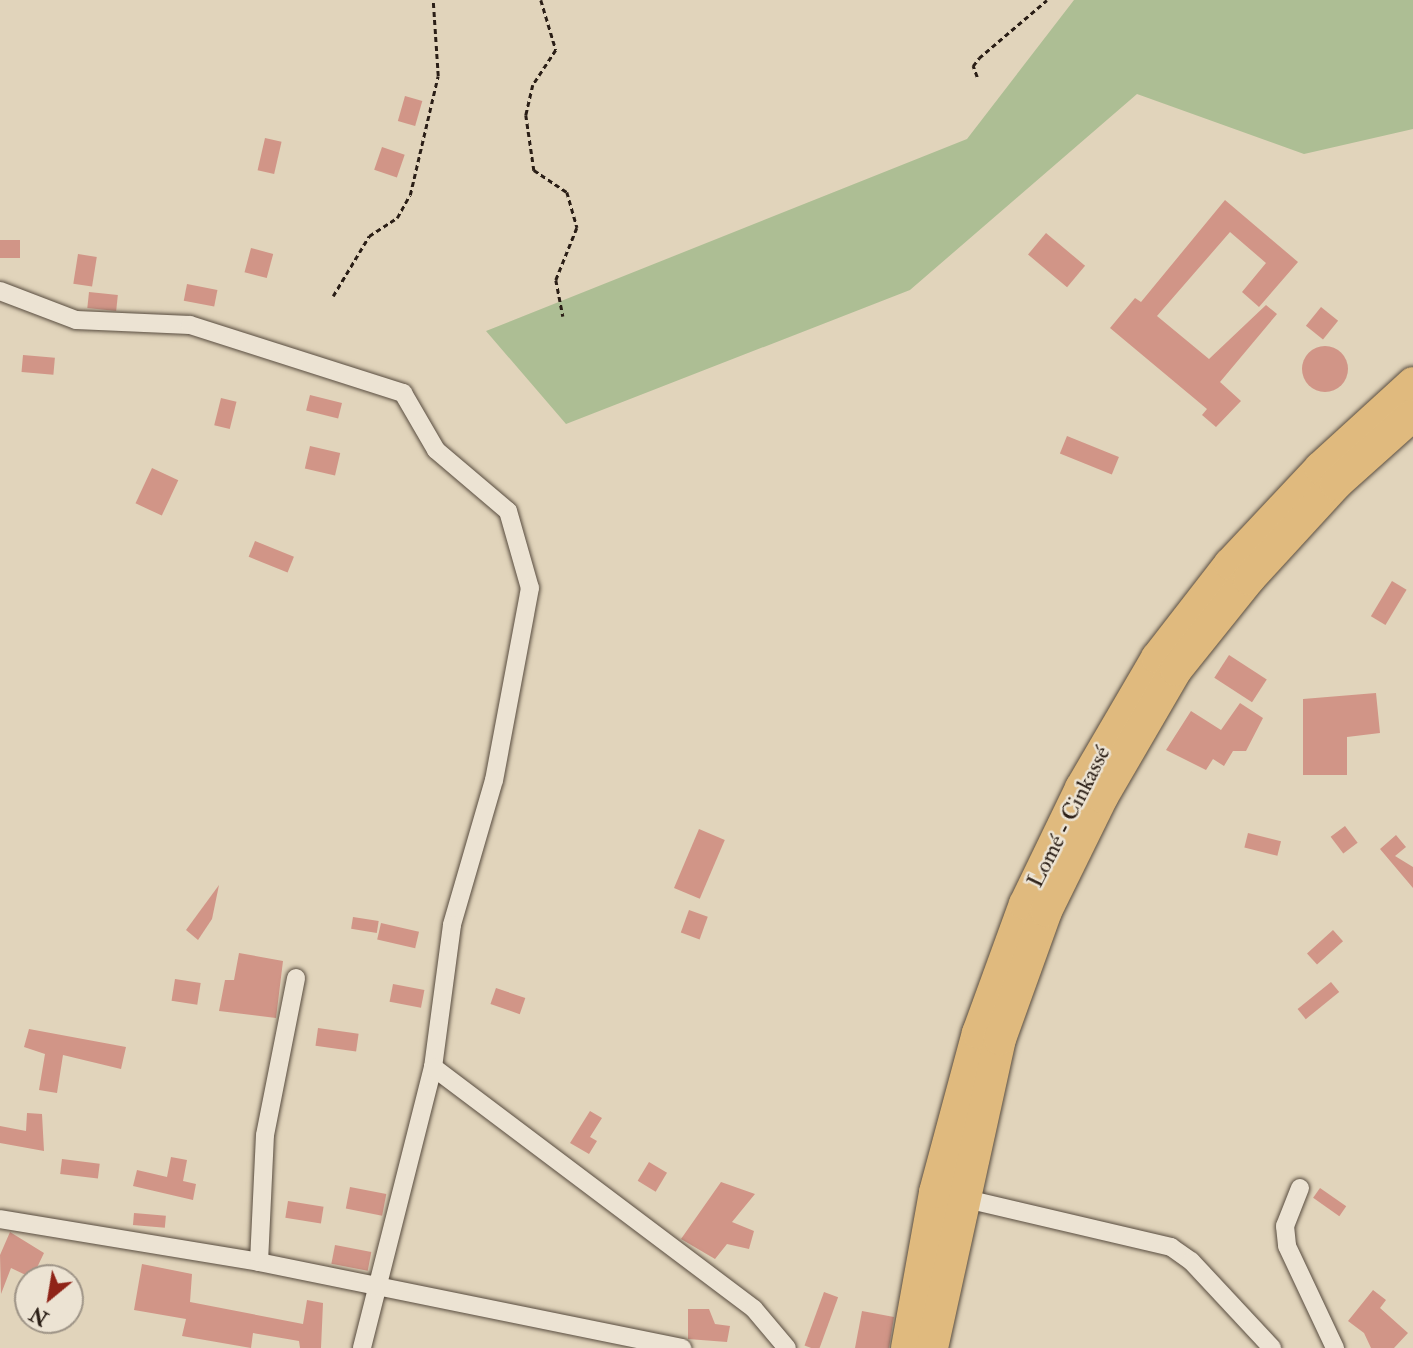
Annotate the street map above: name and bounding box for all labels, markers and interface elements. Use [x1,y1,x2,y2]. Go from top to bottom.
street label: Lomé - Cinkassé [1022,742,1116,892]
north arrow [14,1264,84,1334]
text: N [26,1301,53,1330]

